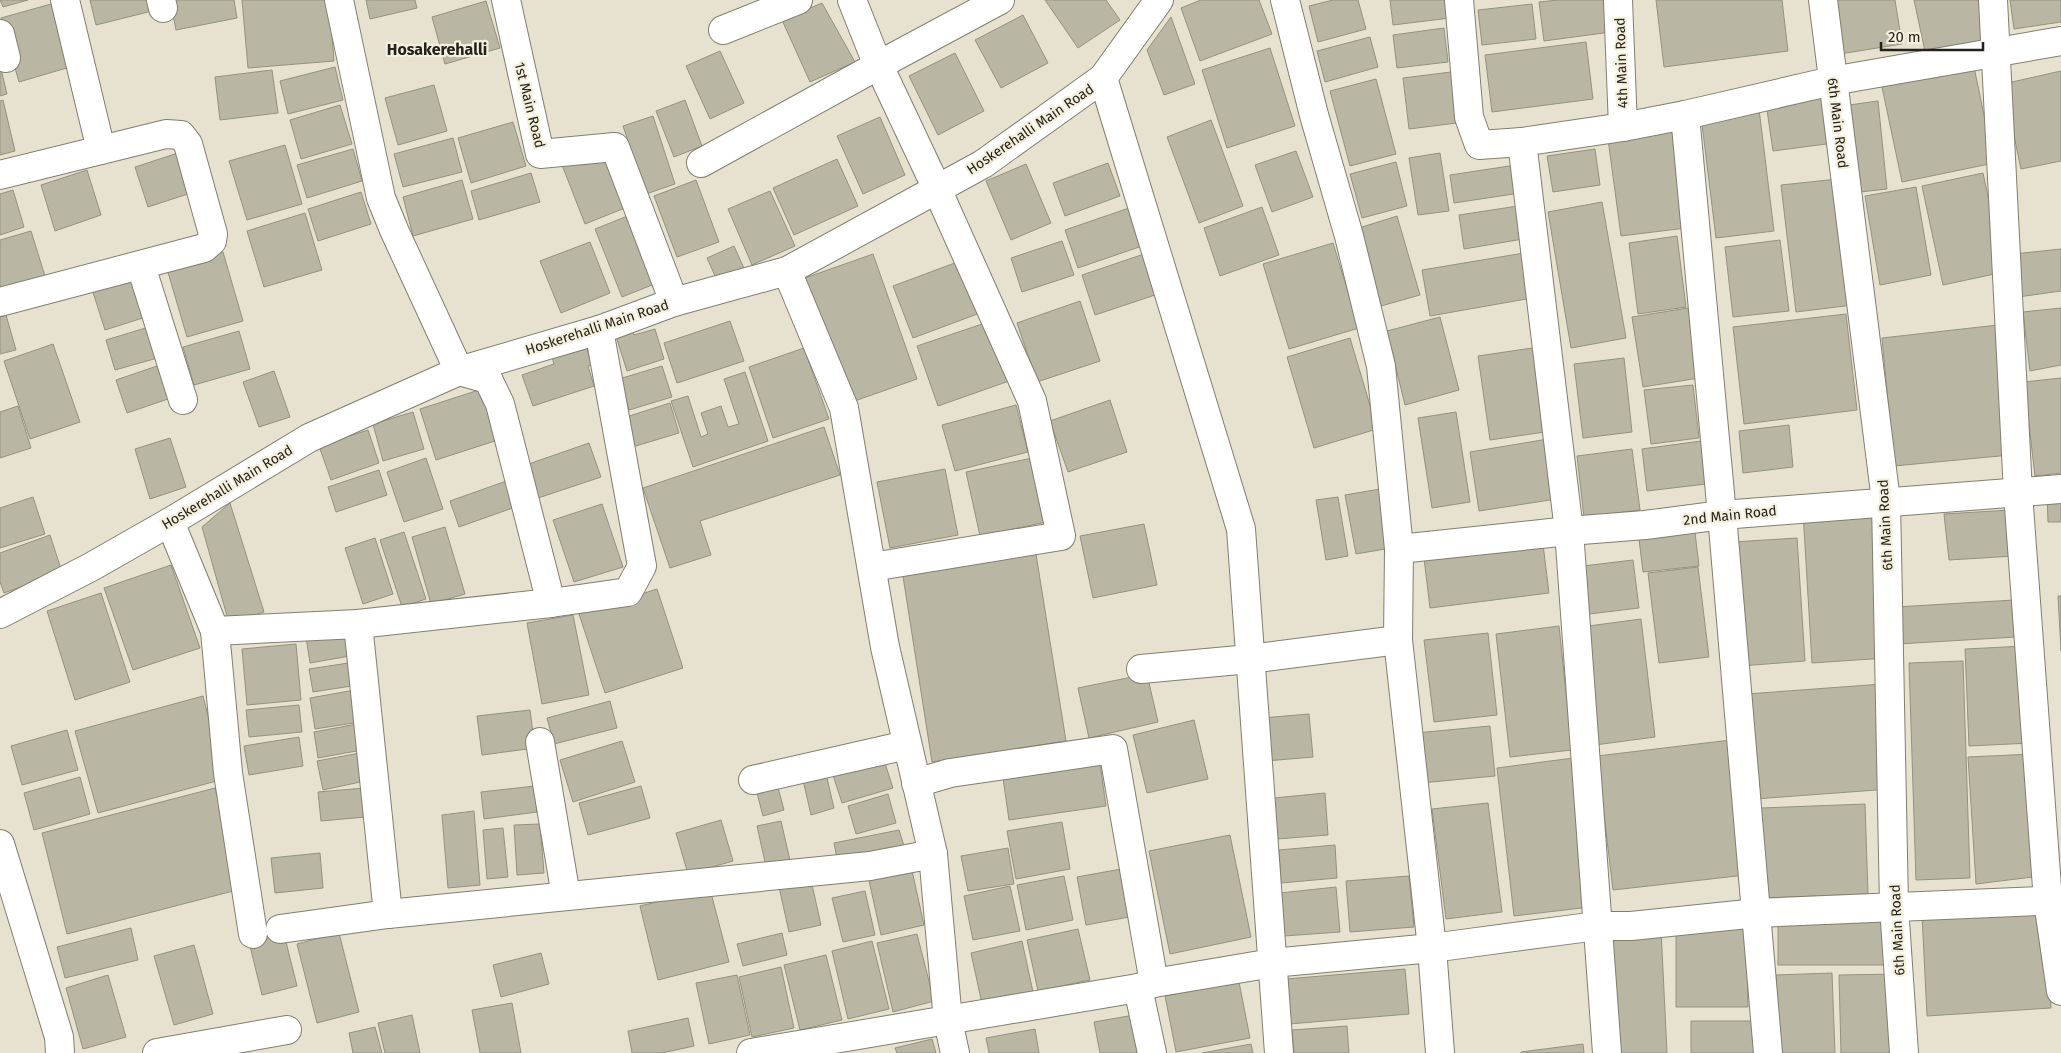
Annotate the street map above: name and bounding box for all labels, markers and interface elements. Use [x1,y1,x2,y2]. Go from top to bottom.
street label: 4th Main Road [1611,17,1632,109]
scale bar [1881,20,1984,52]
text: 20 m [1888,28,1921,46]
district label: Hosakerehalli [387,40,487,59]
street label: 1st Main Road [511,60,548,150]
street label: 6th Main Road [1824,77,1851,169]
street label: Hoskerehalli Main Road [963,81,1097,178]
street label: Hoskerehalli Main Road [523,296,671,359]
street label: Hoskerehalli Main Road [159,442,296,533]
street label: 6th Main Road [1875,479,1896,571]
street label: 2nd Main Road [1682,502,1778,529]
street label: 6th Main Road [1887,884,1908,976]

